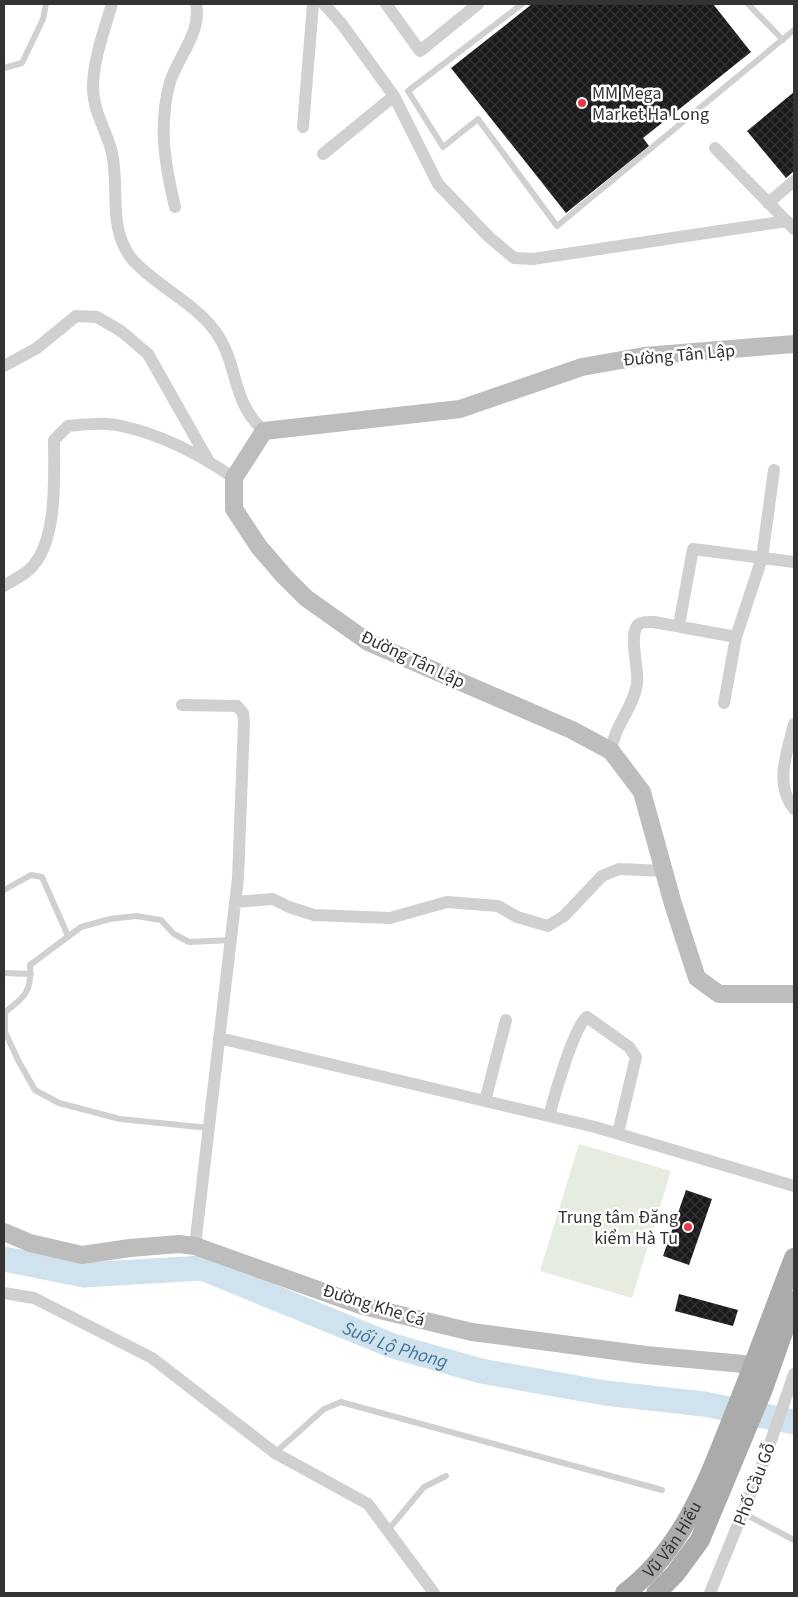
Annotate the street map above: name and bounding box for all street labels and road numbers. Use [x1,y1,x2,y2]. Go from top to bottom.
street label: Đường Tân Lập [622,338,736,373]
street label: Đường Tân Lập [357,624,469,694]
street label: Đường Khe Cá [320,1278,428,1333]
street label: Phố Cầu Gỗ [727,1439,782,1529]
street label: Vũ Văn Hiếu [637,1497,708,1584]

